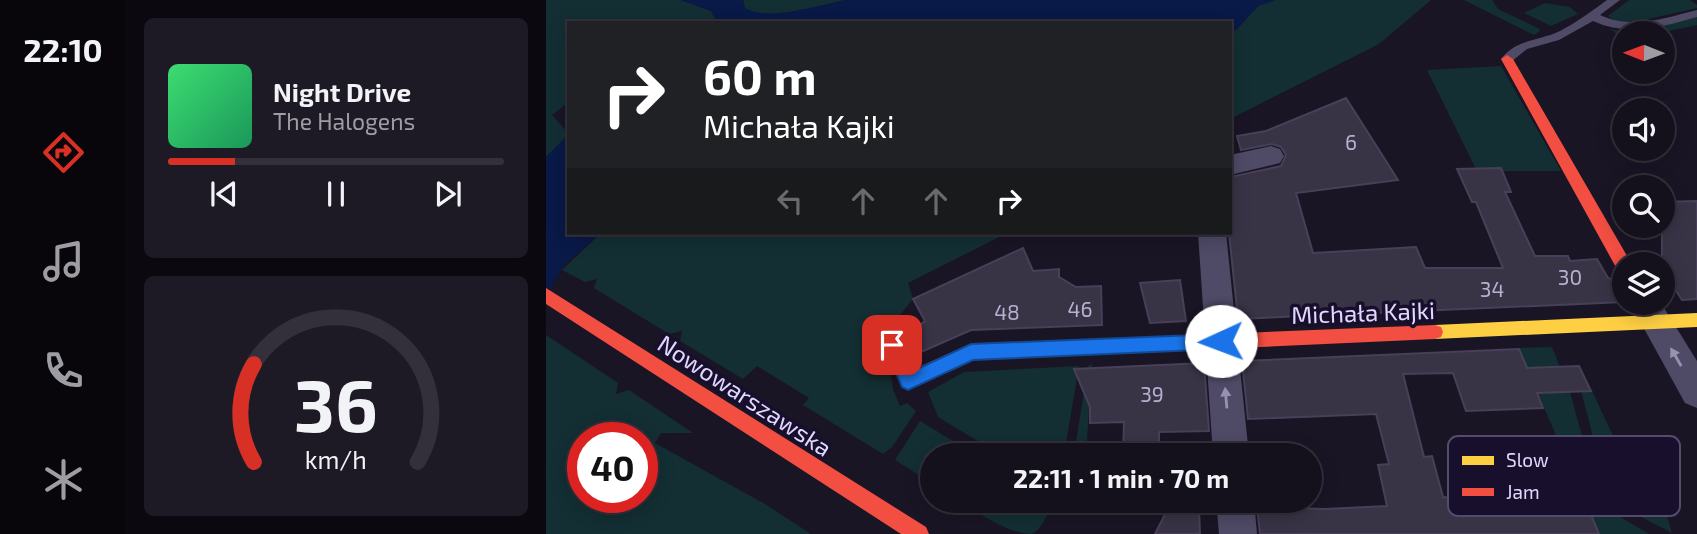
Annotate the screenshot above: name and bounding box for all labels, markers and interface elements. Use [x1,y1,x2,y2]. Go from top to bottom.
north arrow [1612,21,1675,84]
map controls [1612,21,1675,315]
text: 22:10 [23,30,103,68]
text: 60 m [703,46,817,105]
icon: right [588,49,679,140]
text: Night Drive [273,76,411,107]
button: sound [1612,98,1675,161]
text: Michała Kajki [703,106,895,144]
text: The Halogens [273,107,415,135]
icon: directions [39,128,88,177]
house number: 6 [1345,129,1357,154]
icon: previous [205,175,243,213]
icon: pause [317,175,355,213]
icon: next [429,175,467,213]
button: search [1612,175,1675,238]
icon: left [771,182,809,220]
icon: ahead [844,182,882,220]
icon: ahead [917,182,955,220]
icon: right [990,182,1028,220]
icon: music [39,237,88,286]
button: layers [1612,252,1675,315]
house number: 30 [1558,264,1582,289]
house number: 34 [1480,276,1504,301]
street label: Michała Kajki [1291,295,1435,329]
house number: 46 [1068,296,1092,321]
house number: 48 [994,299,1020,324]
position arrow [1184,304,1258,378]
pin [862,315,922,375]
icon: arrive [873,326,911,364]
street label: Nowowarszawska [653,328,837,462]
icon: phone [39,346,88,395]
one-way arrow [1671,347,1683,367]
text: 36 [294,359,378,447]
house number: 39 [1140,381,1164,406]
one-way arrow [1220,387,1231,409]
speed limit sign: 40 [567,422,658,513]
legend [1448,436,1680,516]
text: km/h [305,444,367,474]
text: Slow [1506,448,1549,471]
icon: climate [39,455,88,504]
text: 22:11 · 1 min · 70 m [1013,462,1229,493]
text: Jam [1506,480,1540,503]

